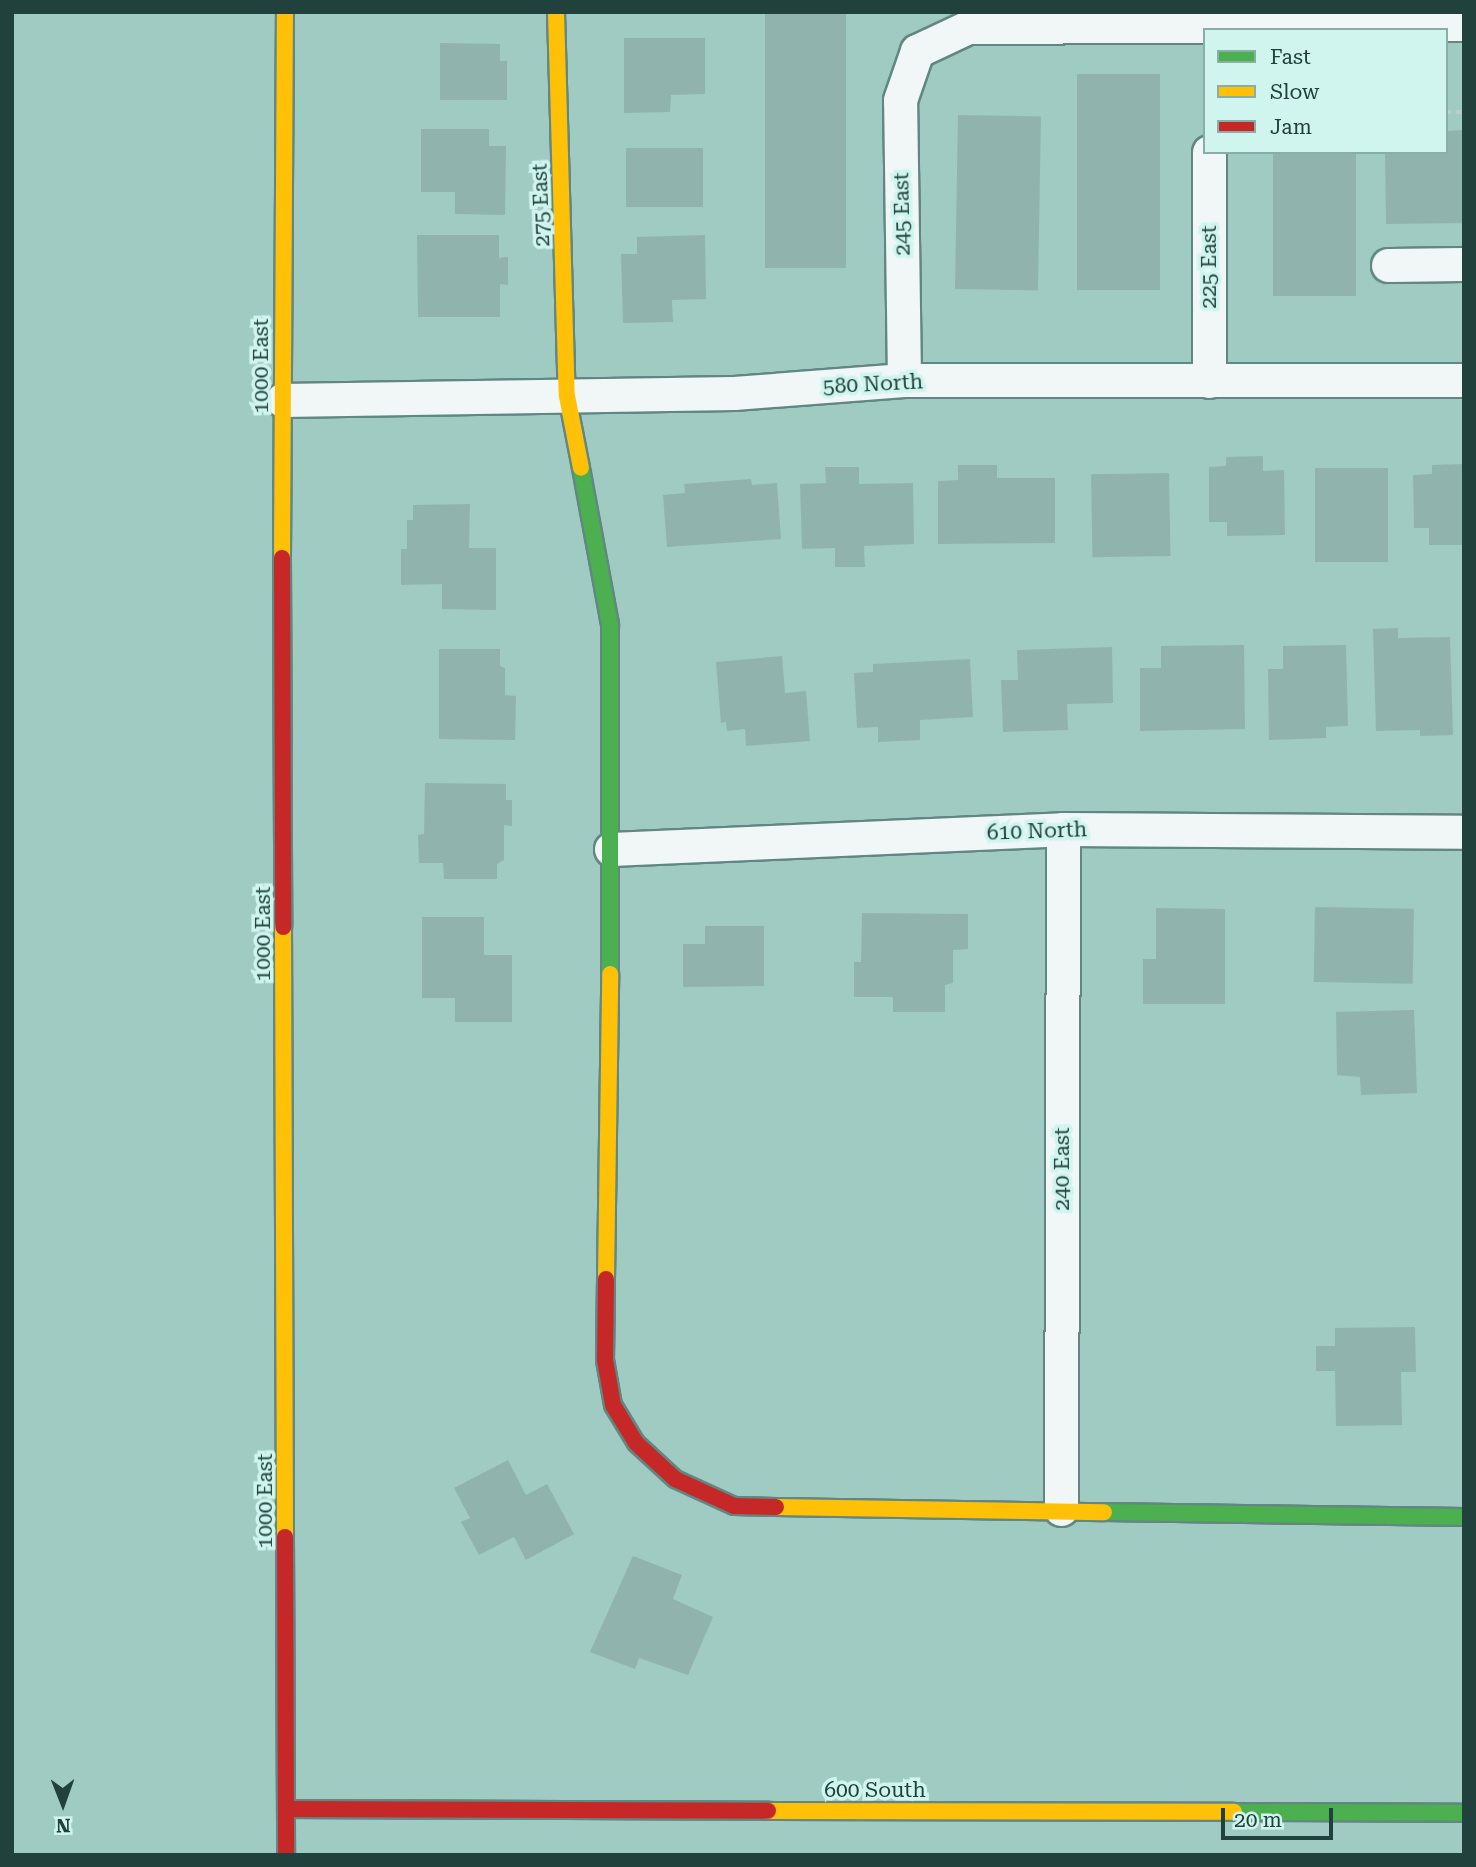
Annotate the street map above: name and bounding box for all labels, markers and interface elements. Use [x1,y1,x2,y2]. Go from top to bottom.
legend [1203,28,1448,154]
text: Fast [1270,45,1311,69]
text: Slow [1270,80,1319,104]
text: Jam [1270,115,1312,139]
street label: 275 East [527,163,555,247]
street label: 245 East [889,172,915,256]
street label: 225 East [1196,225,1222,309]
street label: 1000 East [248,318,274,414]
street label: 580 North [822,369,924,399]
street label: 610 North [986,817,1088,845]
street label: 1000 East [250,886,276,982]
street label: 240 East [1049,1127,1075,1211]
street label: 1000 East [252,1453,278,1549]
north arrow [28,1769,98,1839]
street label: 600 South [824,1777,926,1803]
scale bar [1224,1794,1336,1838]
text: 20 m [1234,1808,1282,1832]
text: N [56,1814,71,1837]

